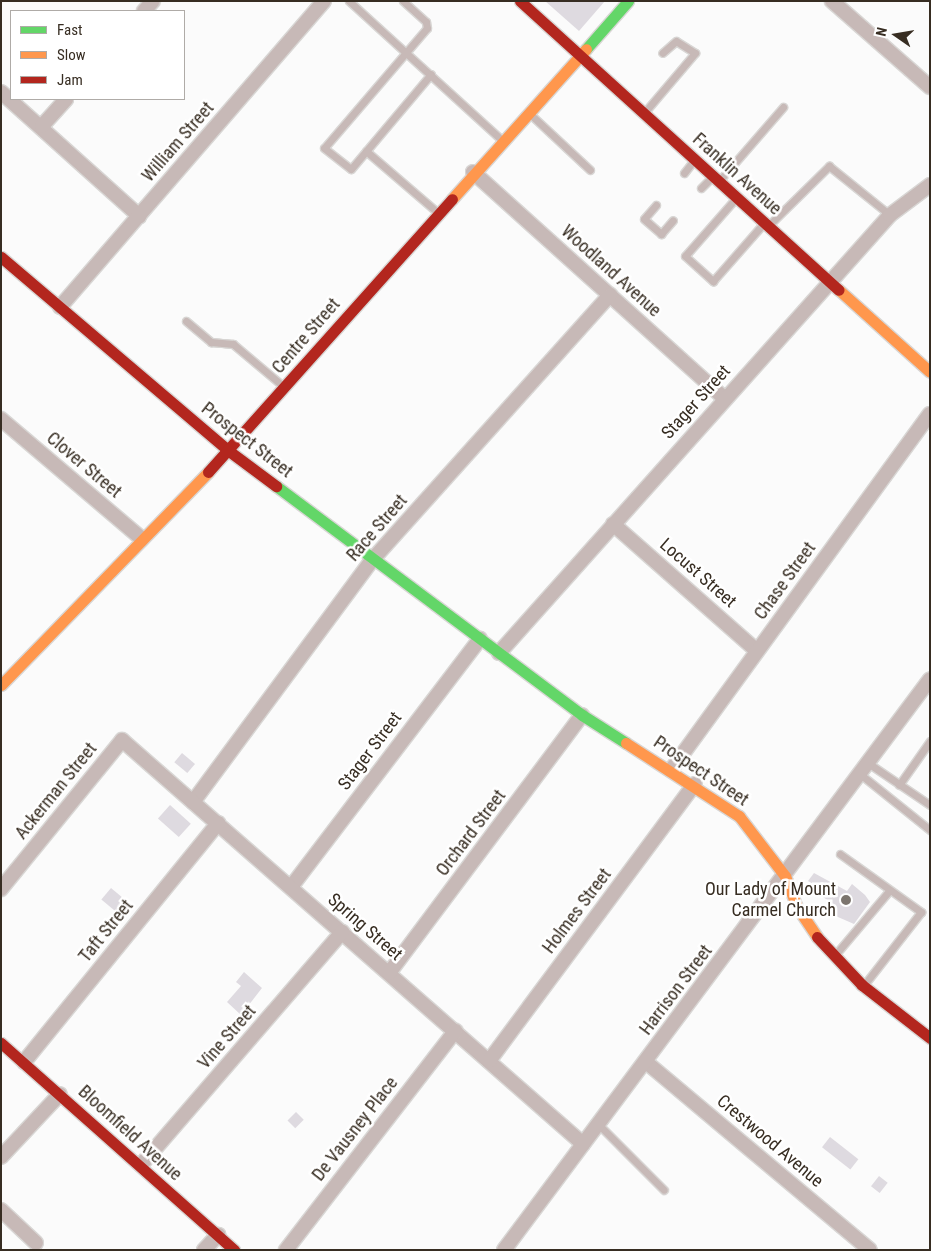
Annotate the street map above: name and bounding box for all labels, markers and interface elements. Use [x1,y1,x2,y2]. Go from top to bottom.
legend [10,10,185,100]
north arrow [871,10,921,60]
text: Fast [57,21,82,39]
text: N [873,26,890,38]
text: Slow [57,46,86,64]
text: Jam [57,71,83,89]
street label: William Street [137,98,219,186]
street label: Franklin Avenue [688,129,786,219]
street label: Woodland Avenue [557,221,665,321]
street label: Centre Street [267,294,345,378]
street label: Stager Street [657,360,735,444]
street label: Prospect Street [197,398,297,482]
street label: Clover Street [42,427,126,503]
street label: Race Street [342,490,412,566]
street label: Locust Street [655,534,741,612]
street label: Chase Street [750,538,820,624]
street label: Stager Street [334,708,406,794]
street label: Prospect Street [649,731,753,811]
street label: Ackerman Street [11,738,101,844]
street label: Orchard Street [432,786,510,880]
street label: Holmes Street [538,864,616,958]
place label: Our Lady of Mount Carmel Church [705,879,836,922]
street label: Spring Street [323,889,407,965]
marker: Our Lady of Mount Carmel Church [840,894,852,906]
street label: Taft Street [74,895,138,967]
street label: Harrison Street [635,941,717,1039]
street label: Vine Street [193,1001,261,1073]
street label: De Vausney Place [308,1073,402,1185]
street label: Bloomfield Avenue [74,1081,186,1185]
street label: Crestwood Avenue [712,1090,828,1192]

